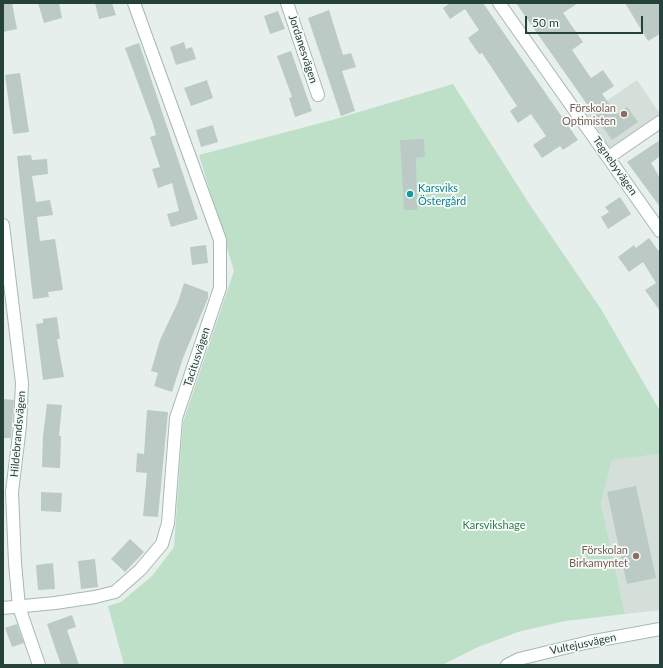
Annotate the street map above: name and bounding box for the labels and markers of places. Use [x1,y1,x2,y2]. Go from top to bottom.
place label: Förskolan Optimisten [562,101,616,127]
marker: Förskolan Optimisten [619,109,629,119]
place label: Karsviks Östergård [418,181,466,207]
marker: Karsviks Östergård [405,189,415,199]
place label: Förskolan Birkamyntet [569,543,628,569]
marker: Förskolan Birkamyntet [631,551,641,561]

